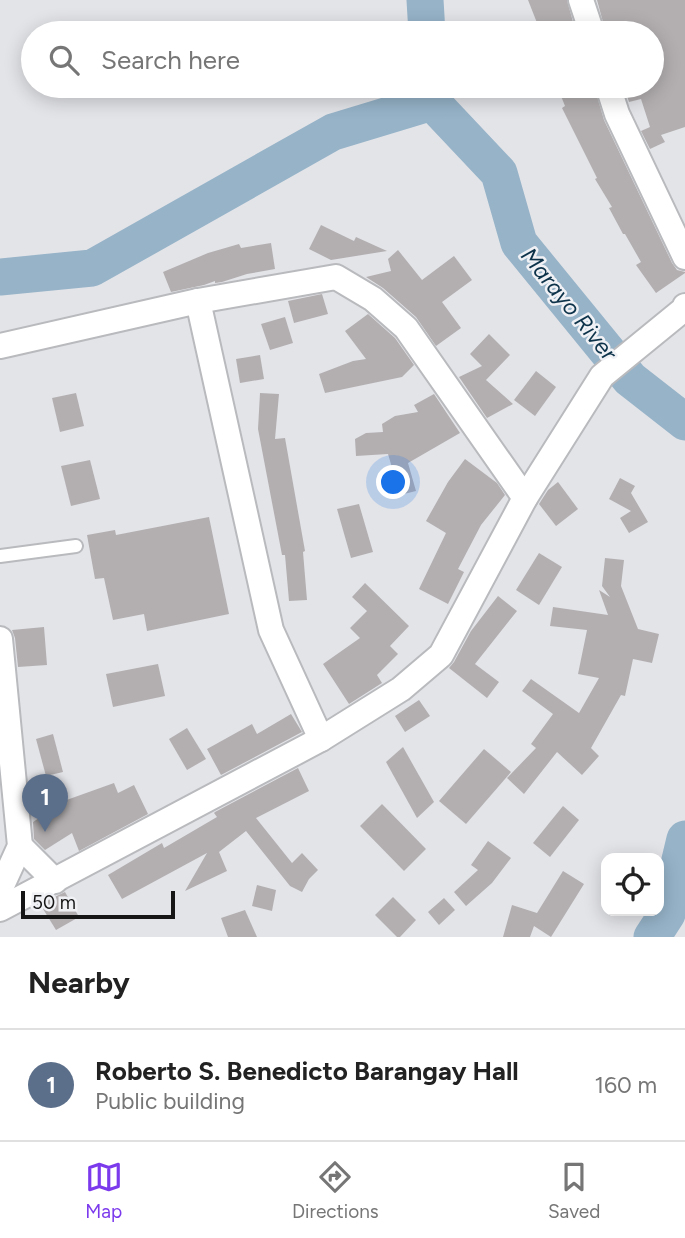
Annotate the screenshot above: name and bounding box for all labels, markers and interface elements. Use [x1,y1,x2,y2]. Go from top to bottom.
search box [21,21,664,98]
icon: search [45,41,83,79]
text: Search here [101,44,240,76]
water label: Marayo River [515,242,624,367]
your location [376,465,410,499]
pin: 1 [22,774,68,832]
map controls [601,853,664,916]
button: locate [601,853,664,916]
scale bar [21,888,175,920]
text: 50 m [32,891,76,914]
text: Nearby [28,964,130,1001]
text: Roberto S. Benedicto Barangay Hall [95,1055,519,1087]
text: 1 [46,1071,56,1099]
text: 160 m [594,1071,657,1099]
text: Public building [95,1087,245,1115]
tab: Map [85,1158,123,1223]
tab: Directions [292,1158,379,1223]
tab: Saved [548,1158,600,1223]

